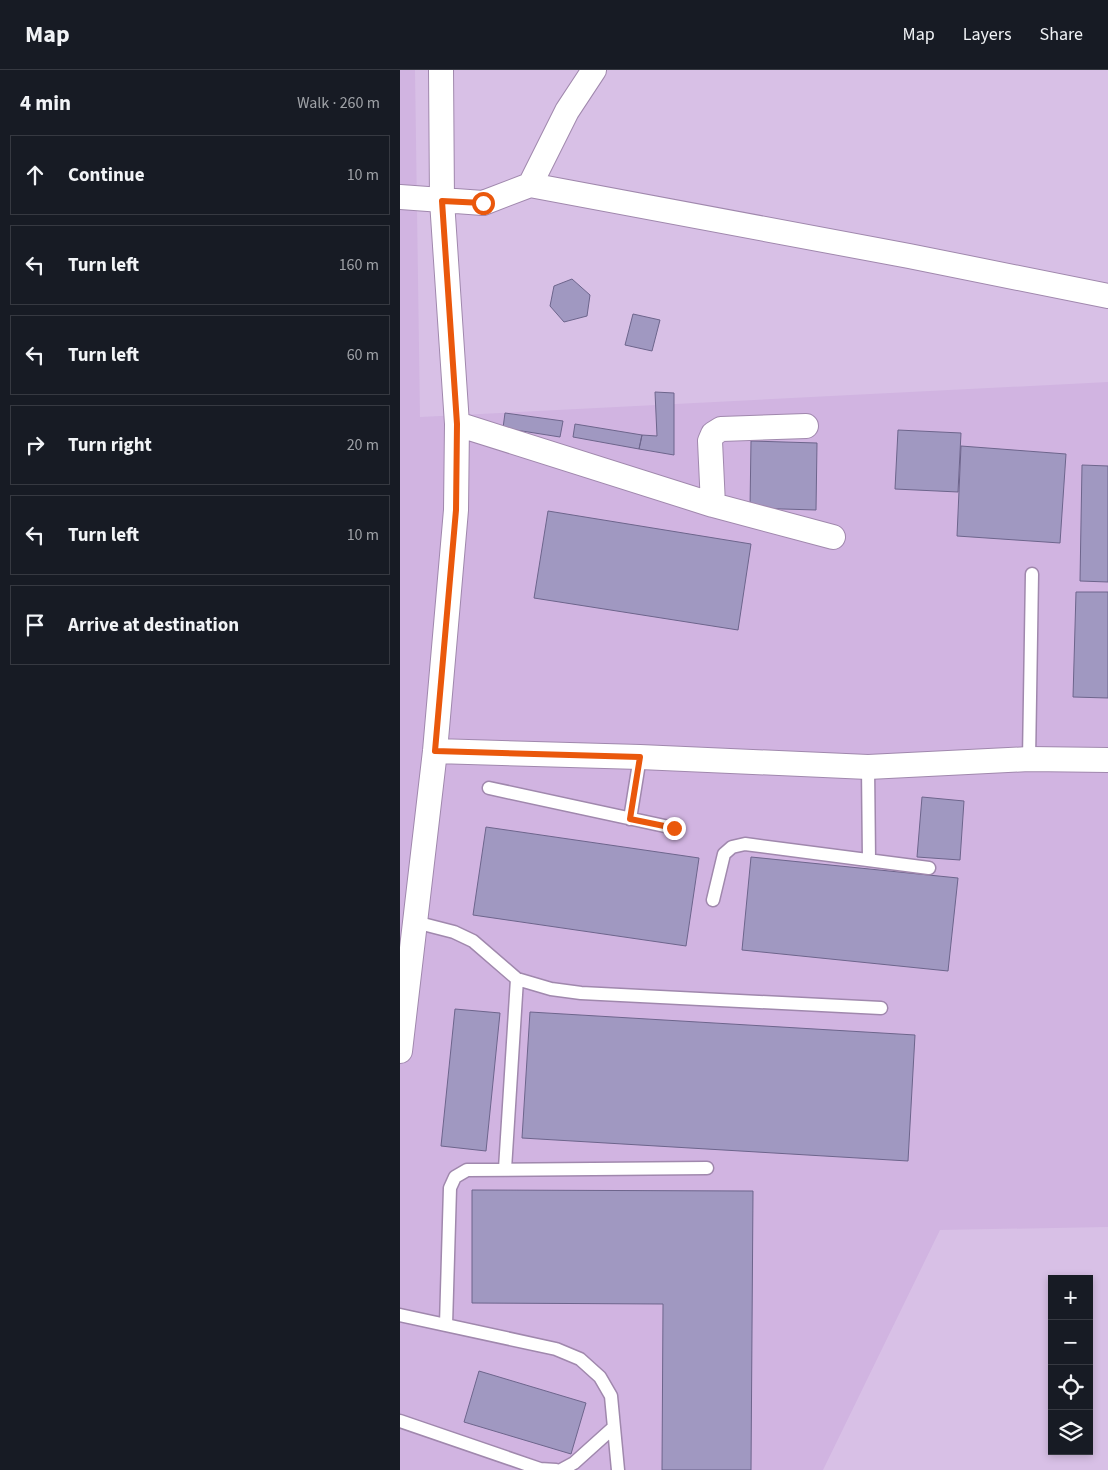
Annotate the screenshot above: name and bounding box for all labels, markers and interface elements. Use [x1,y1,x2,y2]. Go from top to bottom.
text: Map [25,17,70,52]
text: Map [903,22,935,47]
text: Layers [963,22,1012,47]
text: Share [1040,22,1083,47]
text: 4 min [20,88,71,118]
text: Walk · 260 m [297,92,380,114]
icon: ahead [21,161,49,189]
text: Continue [68,162,145,189]
text: 10 m [347,164,379,186]
route start [472,192,495,215]
icon: left [21,251,49,279]
text: Turn left [68,252,139,279]
text: 160 m [339,254,379,276]
icon: left [21,341,49,369]
text: Turn left [68,342,139,369]
text: 60 m [347,344,379,366]
icon: right [21,431,49,459]
text: Turn right [68,432,152,459]
text: 20 m [347,434,379,456]
icon: left [21,521,49,549]
text: Turn left [68,522,139,549]
text: 10 m [347,524,379,546]
icon: arrive [21,611,49,639]
text: Arrive at destination [68,612,239,639]
route end [663,817,686,840]
map controls [1048,1275,1093,1455]
button: + [1048,1275,1093,1320]
button: − [1048,1320,1093,1365]
button: locate [1048,1365,1093,1410]
button: layers [1048,1410,1093,1455]

